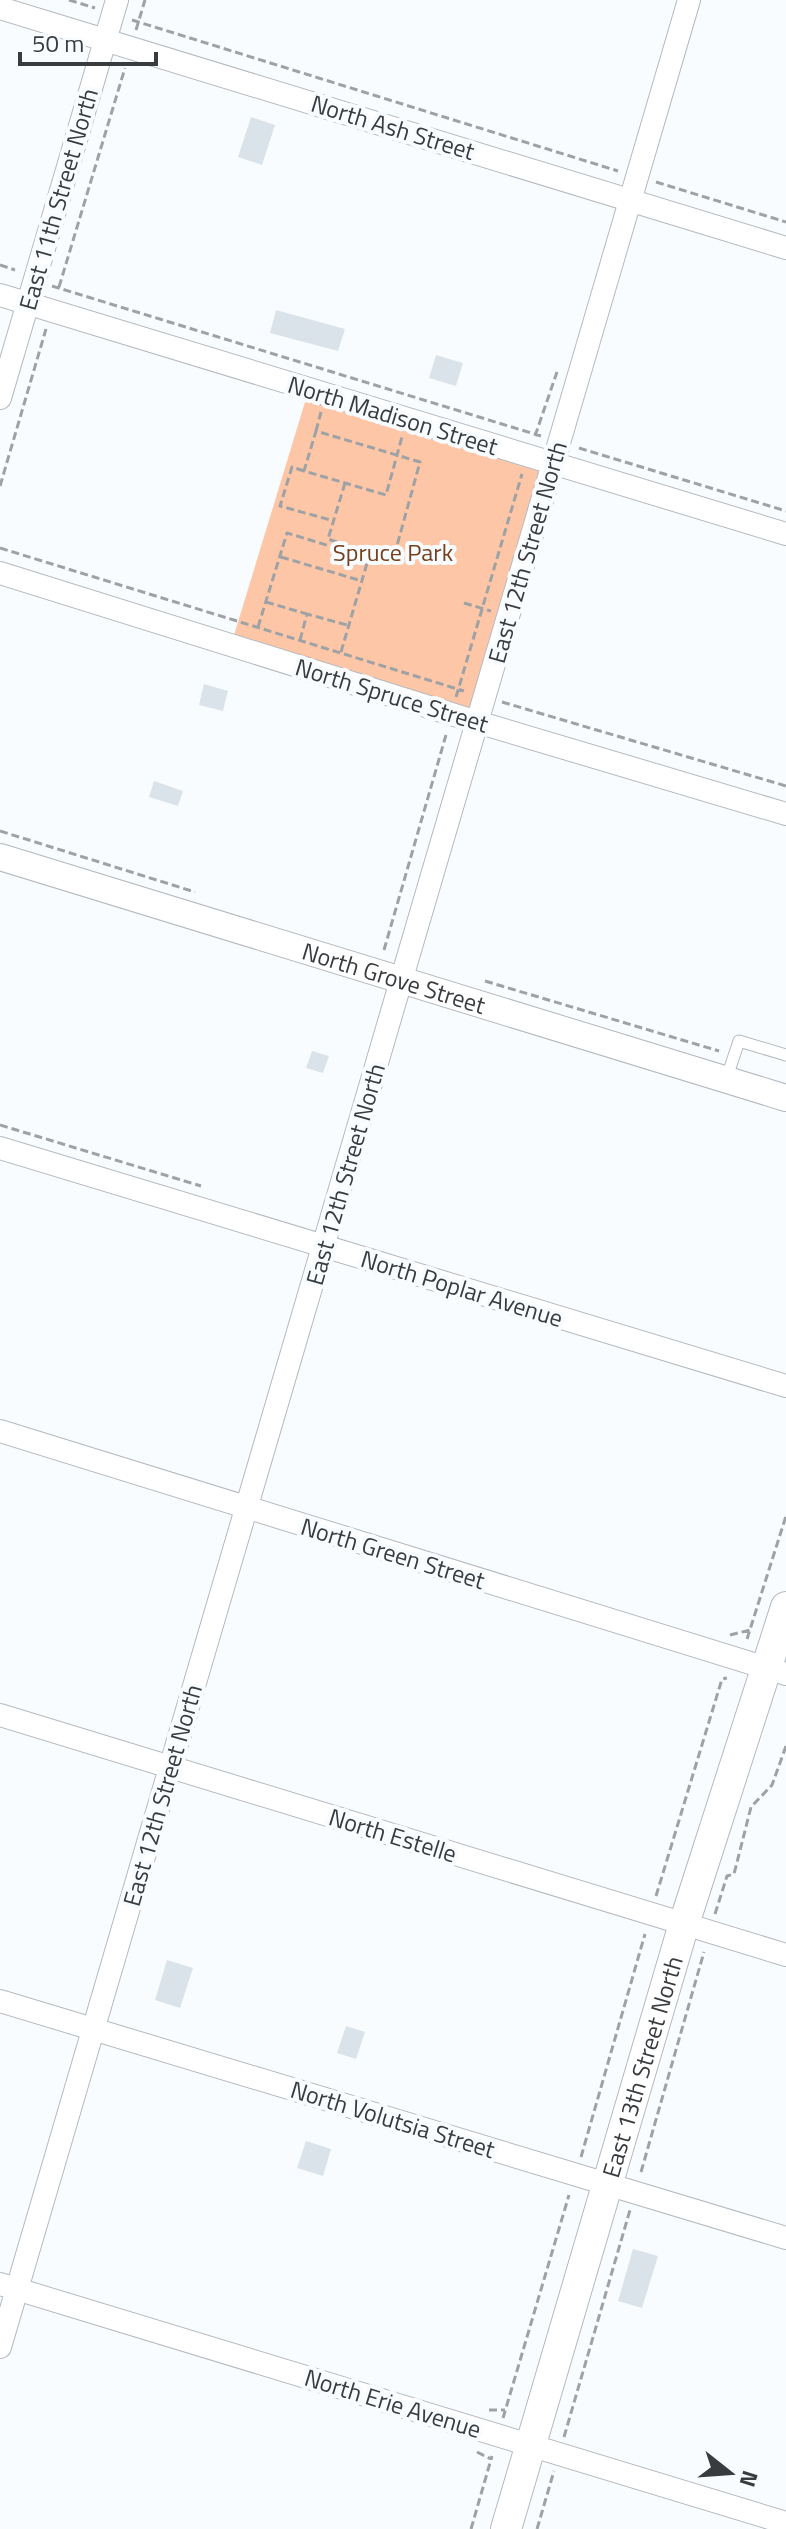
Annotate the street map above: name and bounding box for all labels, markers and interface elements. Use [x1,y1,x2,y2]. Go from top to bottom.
scale bar [20,16,156,66]
text: 50 m [32,25,84,61]
street label: East 11th Street North [9,84,107,314]
street label: North Ash Street [307,85,480,169]
street label: North Madison Street [284,366,503,464]
street label: East 12th Street North [478,437,576,667]
park label: Spruce Park [333,534,454,570]
street label: North Spruce Street [291,649,493,742]
street label: North Grove Street [298,933,490,1023]
street label: East 12th Street North [296,1059,394,1289]
street label: North Poplar Avenue [357,1240,567,1336]
street label: North Green Street [296,1508,490,1598]
street label: East 12th Street North [113,1680,211,1910]
street label: North Estelle [325,1799,461,1871]
street label: East 13th Street North [592,1951,692,2182]
street label: North Volutsia Street [286,2071,500,2167]
street label: North Erie Avenue [300,2359,486,2447]
north arrow [690,2433,770,2513]
text: N [731,2467,768,2491]

